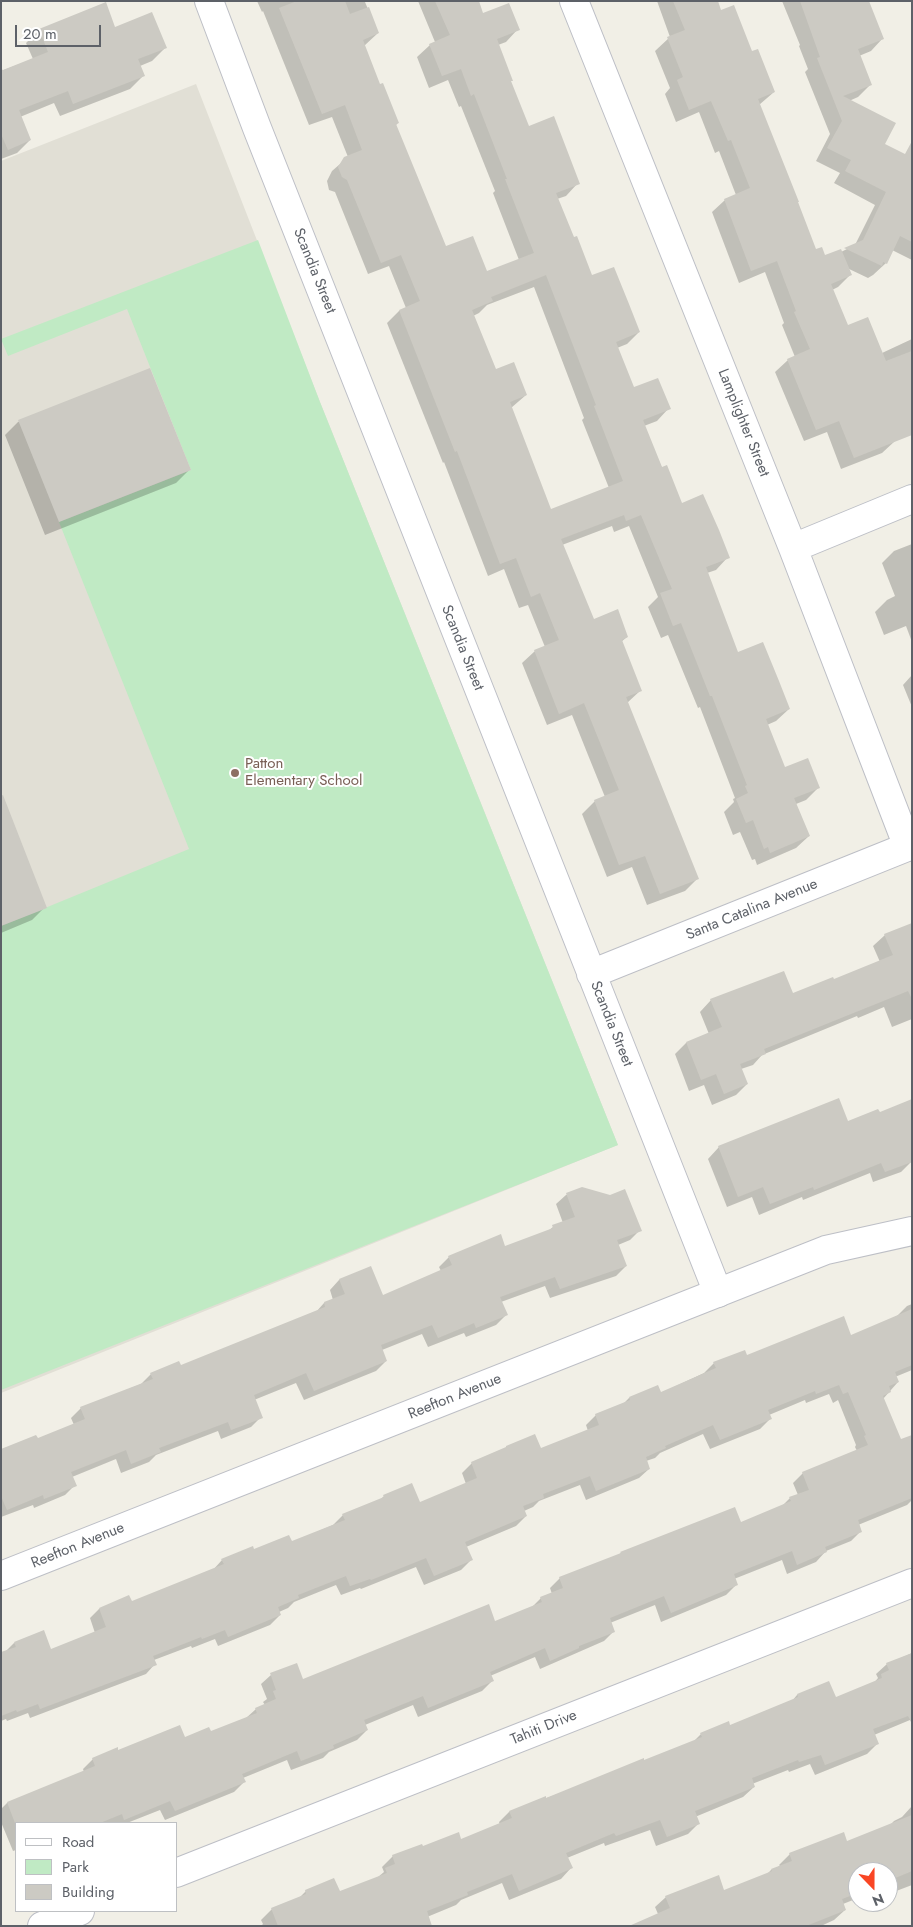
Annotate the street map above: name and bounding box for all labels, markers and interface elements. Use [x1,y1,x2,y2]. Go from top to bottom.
scale bar [18,15,104,47]
text: 20 m [23,23,57,45]
street label: Scandia Street [289,226,339,316]
street label: Lamplighter Street [713,366,773,480]
street label: Scandia Street [437,603,487,693]
place label: Patton Elementary School [245,755,362,790]
marker: Patton Elementary School [229,767,241,779]
street label: Santa Catalina Avenue [683,875,821,945]
street label: Scandia Street [586,979,636,1069]
street label: Reefton Avenue [406,1370,504,1424]
street label: Reefton Avenue [29,1519,127,1573]
street label: Tahiti Drive [508,1707,580,1749]
legend [15,1822,178,1912]
text: Road [62,1831,94,1853]
text: Park [62,1856,89,1878]
north arrow [848,1862,898,1912]
text: Building [62,1881,114,1903]
text: N [869,1889,887,1911]

